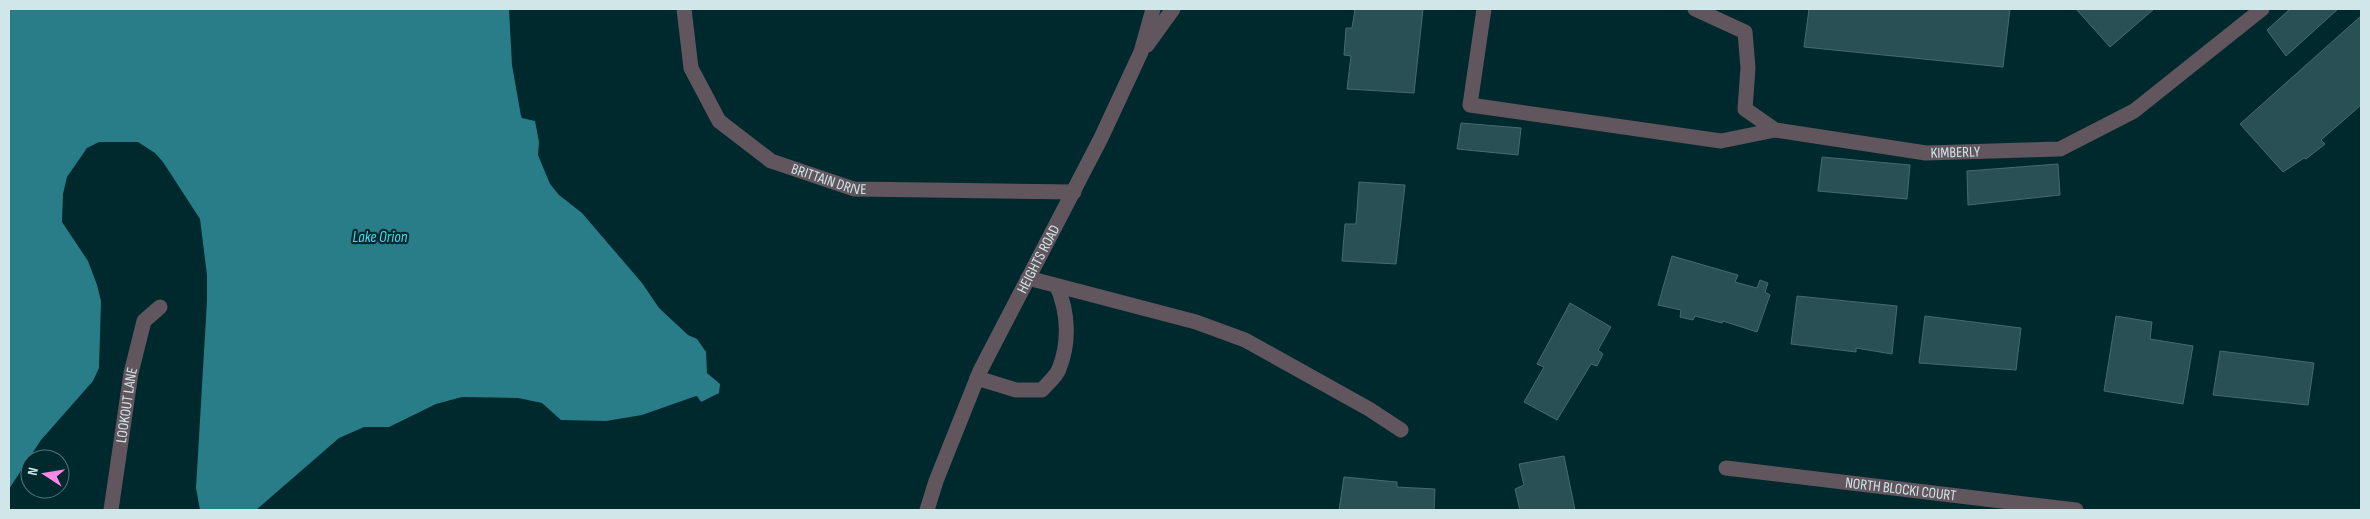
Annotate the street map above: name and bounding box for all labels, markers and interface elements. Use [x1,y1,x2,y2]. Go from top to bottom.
street label: KIMBERLY [1930,142,1981,162]
street label: BRITTAIN DRIVE [789,159,867,199]
street label: HEIGHTS ROAD [1012,221,1064,297]
water label: Lake Orion [353,228,408,247]
street label: LOOKOUT LANE [111,365,142,444]
north arrow [20,449,70,499]
text: N [24,466,42,477]
street label: NORTH BLOCKI COURT [1844,473,1957,505]

